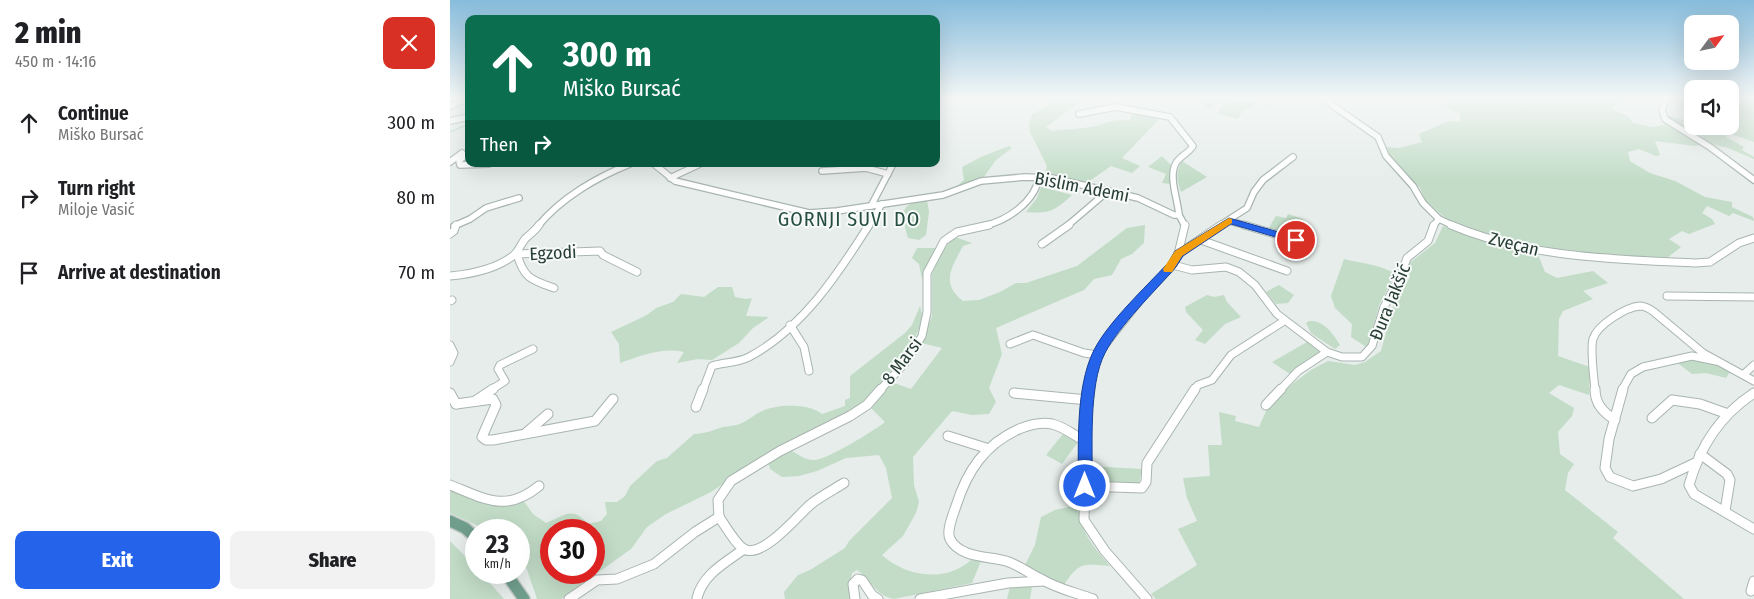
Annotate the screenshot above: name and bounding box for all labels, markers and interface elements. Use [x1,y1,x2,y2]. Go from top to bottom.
text: 2 min [15,15,81,51]
north arrow [1684,15,1739,70]
map controls [1684,15,1739,135]
button: close [383,17,435,69]
text: 300 m [563,33,652,75]
icon: ahead [480,35,545,100]
text: 450 m · 14:16 [15,52,96,71]
text: Miško Bursać [563,75,681,102]
button: sound [1684,80,1739,135]
text: Continue [58,102,129,125]
icon: ahead [15,109,43,137]
text: 300 m [388,111,435,134]
text: Miško Bursać [58,125,144,144]
icon: right [528,130,556,158]
text: Then [480,133,518,156]
street label: Bislim Ademi [1033,167,1131,207]
text: Turn right [58,177,135,200]
icon: right [15,184,43,212]
text: 80 m [397,186,435,209]
text: Miloje Vasić [58,200,135,219]
district label: GORNJI SUVI DO [778,207,920,231]
pin [1275,219,1317,261]
icon: arrive [1282,226,1310,254]
street label: Zveçan [1487,227,1541,261]
street label: Egzodi [529,241,577,265]
icon: arrive [15,259,43,287]
street label: Ðura Jakšić [1365,260,1415,344]
text: Arrive at destination [58,261,221,284]
text: 70 m [399,261,435,284]
street label: 8 Marsi [877,333,927,389]
position arrow [1058,459,1110,511]
speed limit sign: 30 [540,519,605,584]
text: 23 [486,530,509,560]
button: Exit [15,531,220,589]
button: Share [230,531,435,589]
text: km/h [484,557,511,571]

